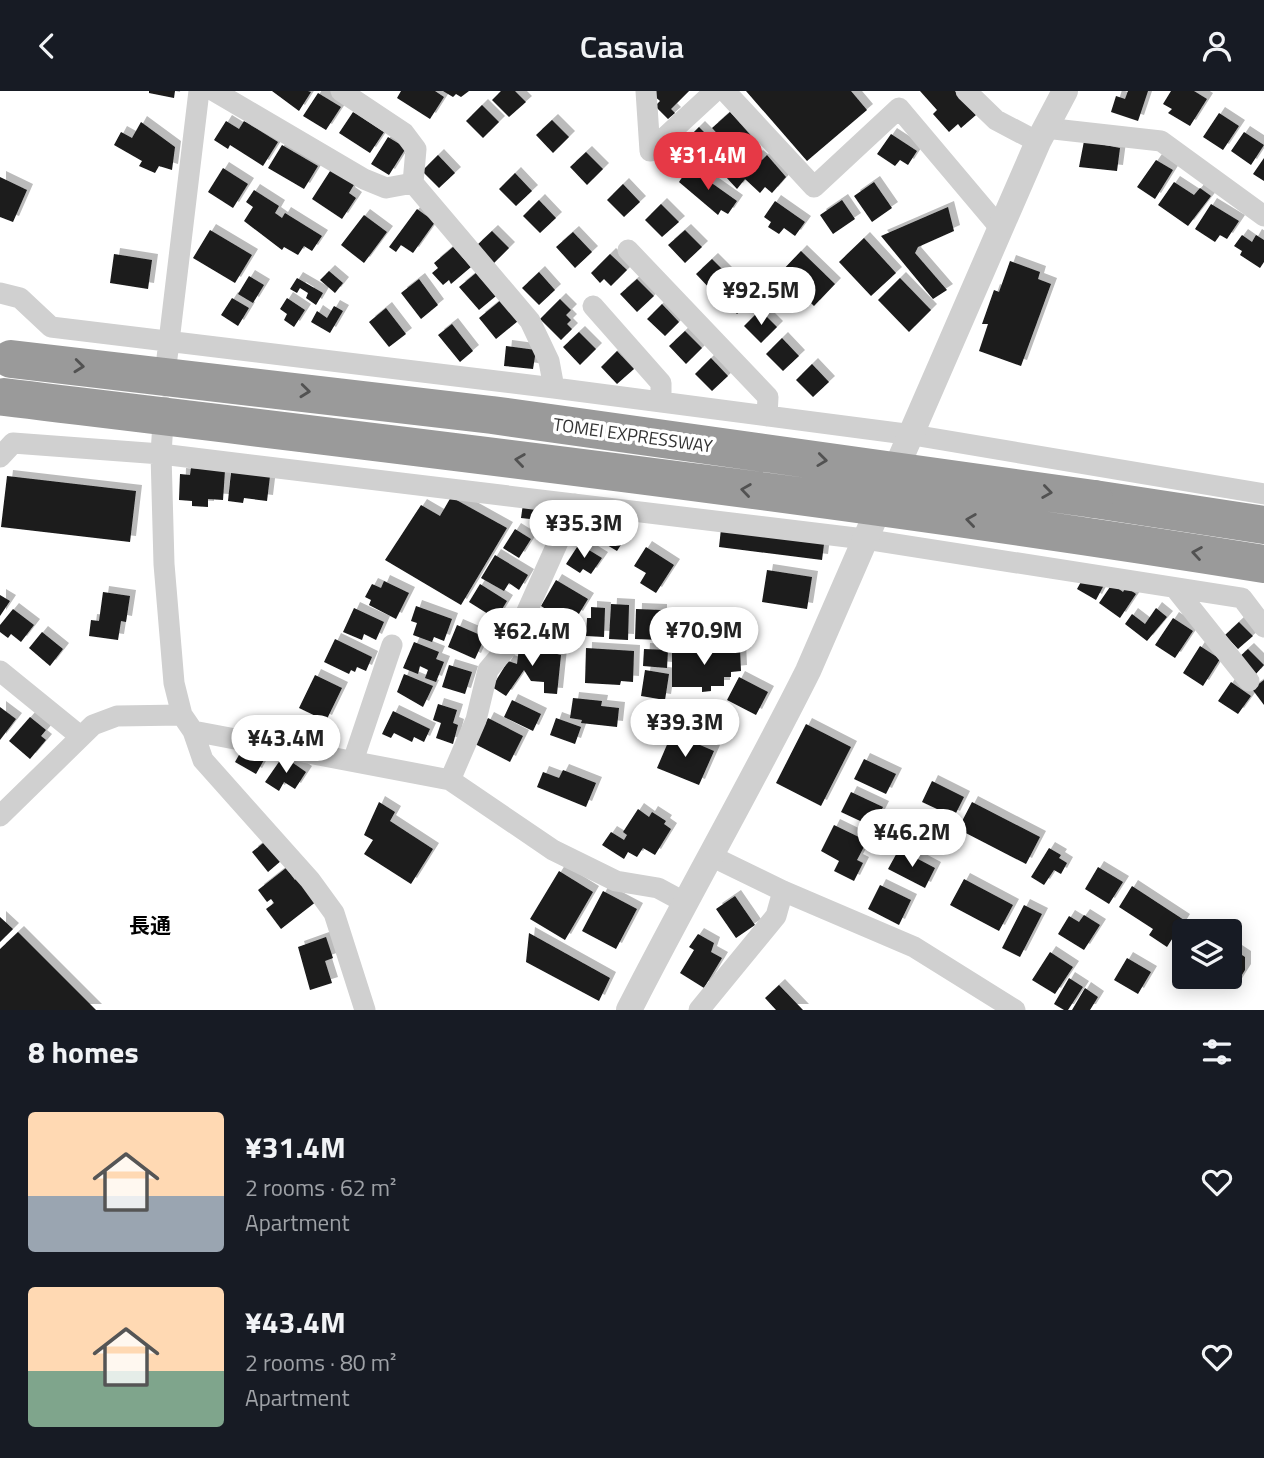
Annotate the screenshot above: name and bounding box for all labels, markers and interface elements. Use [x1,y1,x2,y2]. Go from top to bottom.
text: Casavia [580,22,684,70]
icon: back [28,27,66,65]
icon: person [1198,27,1236,65]
pin: ¥31.4M [651,133,765,192]
text: ¥31.4M [669,137,747,172]
pin: ¥92.5M [704,267,818,327]
text: ¥92.5M [722,272,800,307]
one-way arrow [74,358,85,373]
one-way arrow [300,383,311,398]
street label: TOMEI EXPRESSWAY [552,410,715,460]
one-way arrow [816,452,828,467]
one-way arrow [515,453,526,468]
one-way arrow [740,483,752,498]
one-way arrow [1041,484,1053,499]
pin: ¥35.3M [527,501,641,560]
text: ¥35.3M [545,505,623,540]
one-way arrow [966,513,977,528]
one-way arrow [1191,546,1202,561]
pin: ¥70.9M [647,607,761,667]
pin: ¥62.4M [475,609,589,668]
text: ¥70.9M [665,612,743,647]
text: ¥62.4M [493,613,571,648]
pin: ¥39.3M [628,699,742,759]
text: ¥39.3M [646,704,724,739]
pin: ¥43.4M [229,715,343,775]
text: ¥43.4M [247,720,325,755]
pin: ¥46.2M [855,809,969,869]
text: ¥46.2M [873,814,951,849]
district label: 長通 [129,909,171,941]
map controls [1172,919,1242,989]
button: layers [1172,919,1242,989]
text: 8 homes [28,1029,139,1075]
icon: filters [1198,1033,1236,1071]
text: ¥31.4M [245,1124,346,1170]
icon: home [84,1140,168,1224]
icon: heart [1198,1163,1236,1201]
text: 2 rooms · 62 m² [245,1170,396,1205]
text: Apartment [245,1205,350,1240]
text: ¥43.4M [245,1299,346,1345]
icon: home [84,1315,168,1399]
icon: heart [1198,1338,1236,1376]
text: 2 rooms · 80 m² [245,1345,396,1380]
text: Apartment [245,1380,350,1415]

